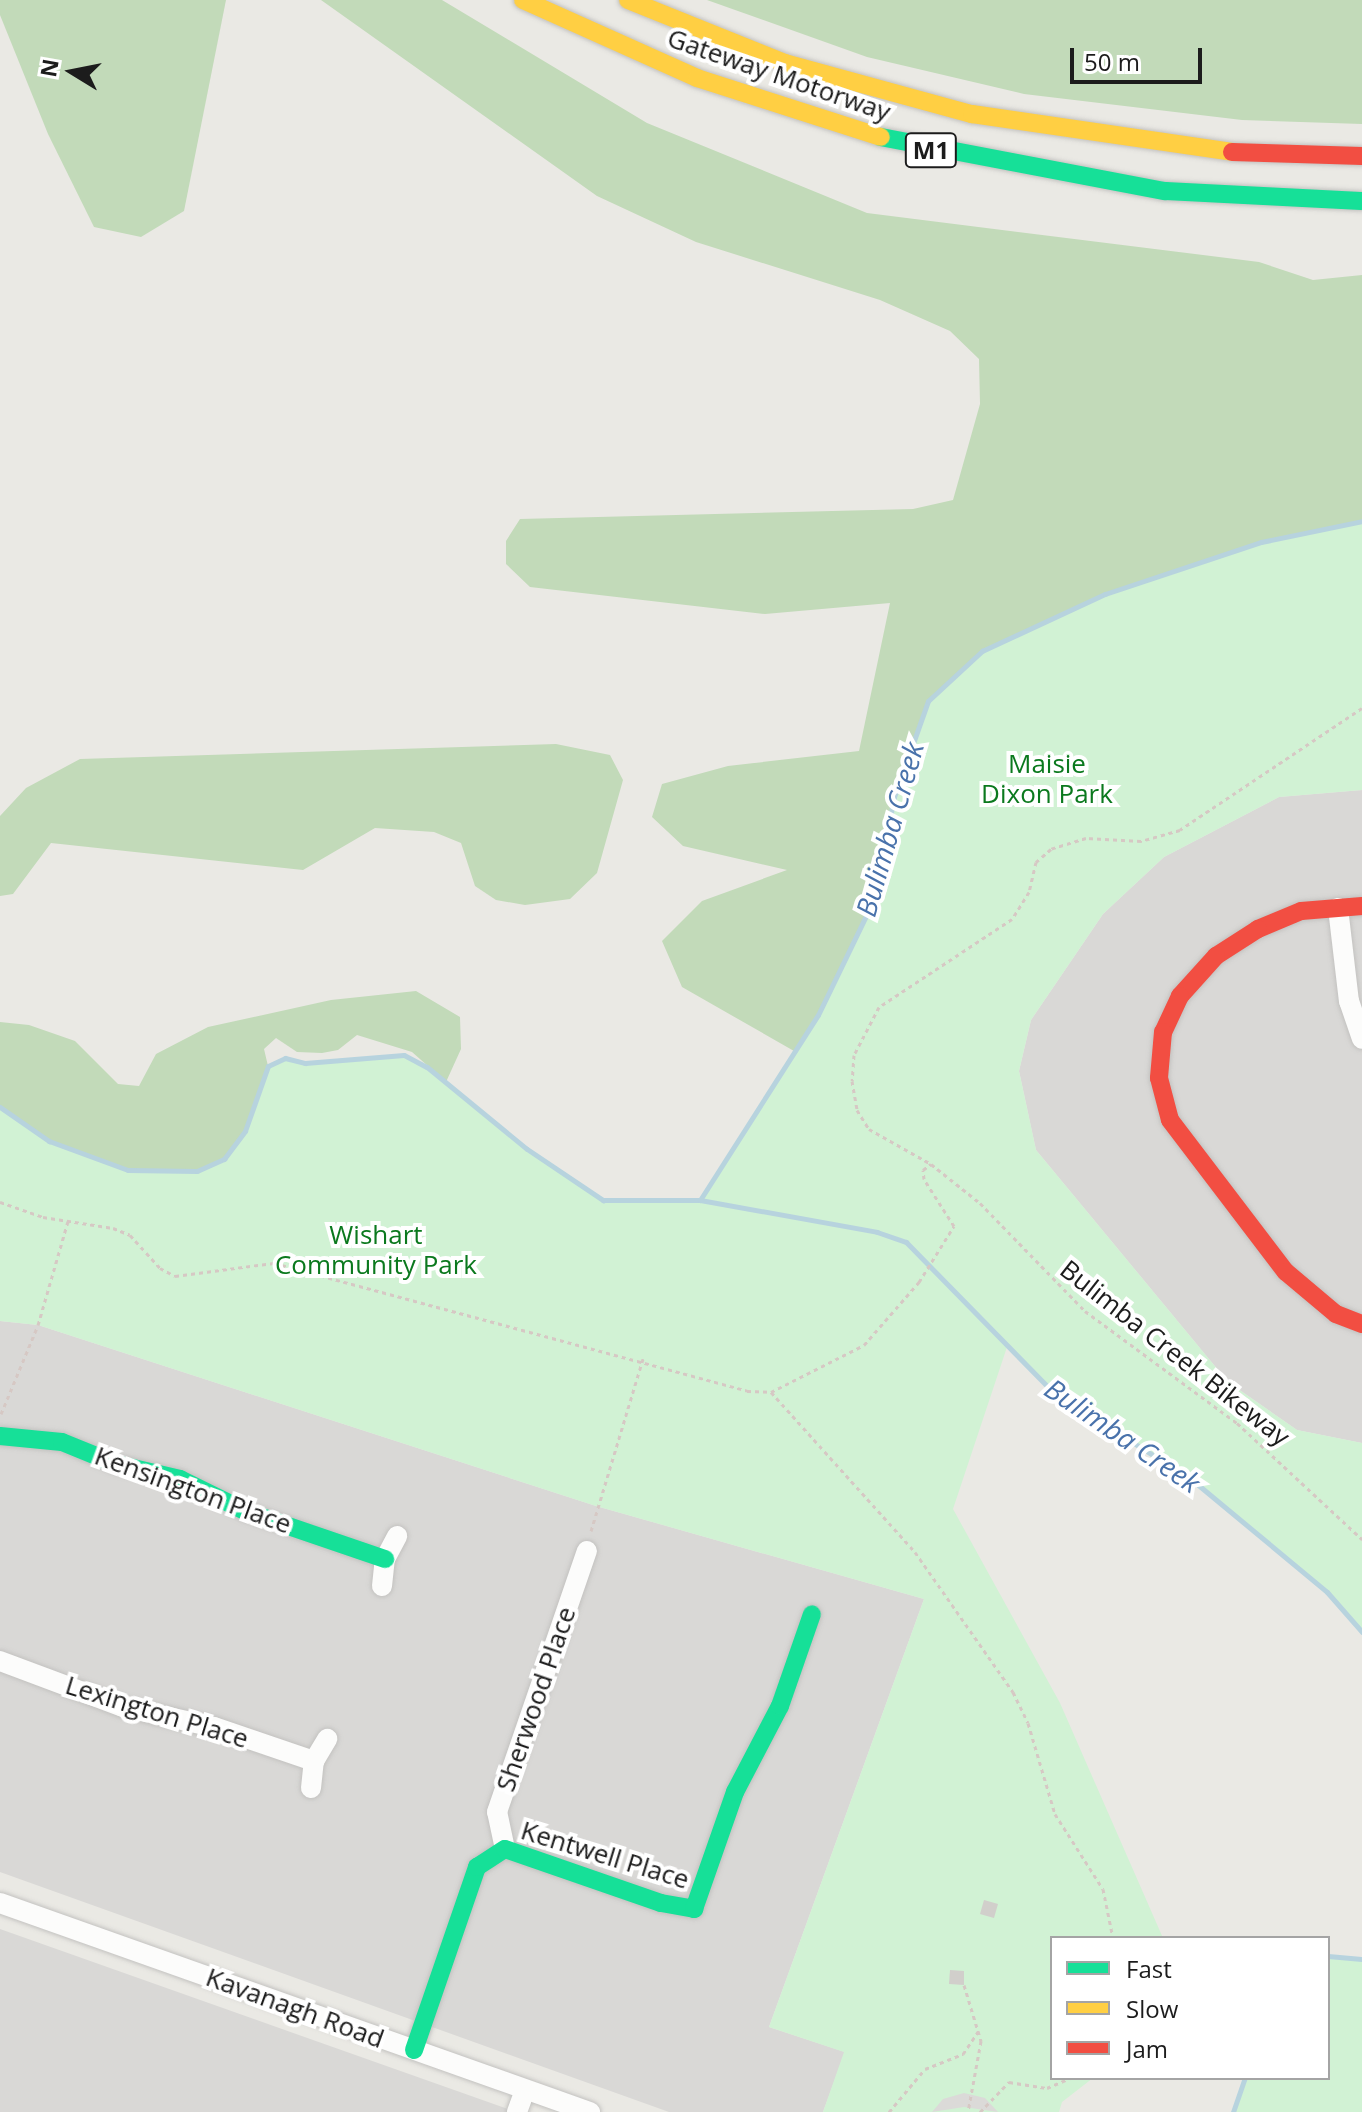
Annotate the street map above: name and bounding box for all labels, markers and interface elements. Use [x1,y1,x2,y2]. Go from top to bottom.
street label: Gateway Motorway [663,22,895,128]
north arrow [32,32,112,112]
scale bar [1074,32,1206,82]
text: 50 m [1084,45,1140,78]
text: N [32,56,65,79]
road number: M1 [903,130,959,170]
water label: Bulimba Creek [848,738,930,920]
park label: Maisie Dixon Park [981,748,1113,810]
park label: Wishart Community Park [275,1219,477,1280]
street label: Bulimba Creek Bikeway [1054,1254,1296,1452]
water label: Bulimba Creek [1039,1371,1207,1499]
street label: Kensington Place [91,1440,295,1540]
street label: Sherwood Place [490,1603,582,1795]
street label: Lexington Place [62,1669,252,1755]
street label: Kentwell Place [517,1815,693,1895]
legend [1050,1936,1330,2080]
text: Fast [1126,1952,1172,1985]
street label: Kavanagh Road [202,1961,388,2055]
text: Slow [1126,1992,1178,2025]
text: Jam [1126,2032,1168,2065]

